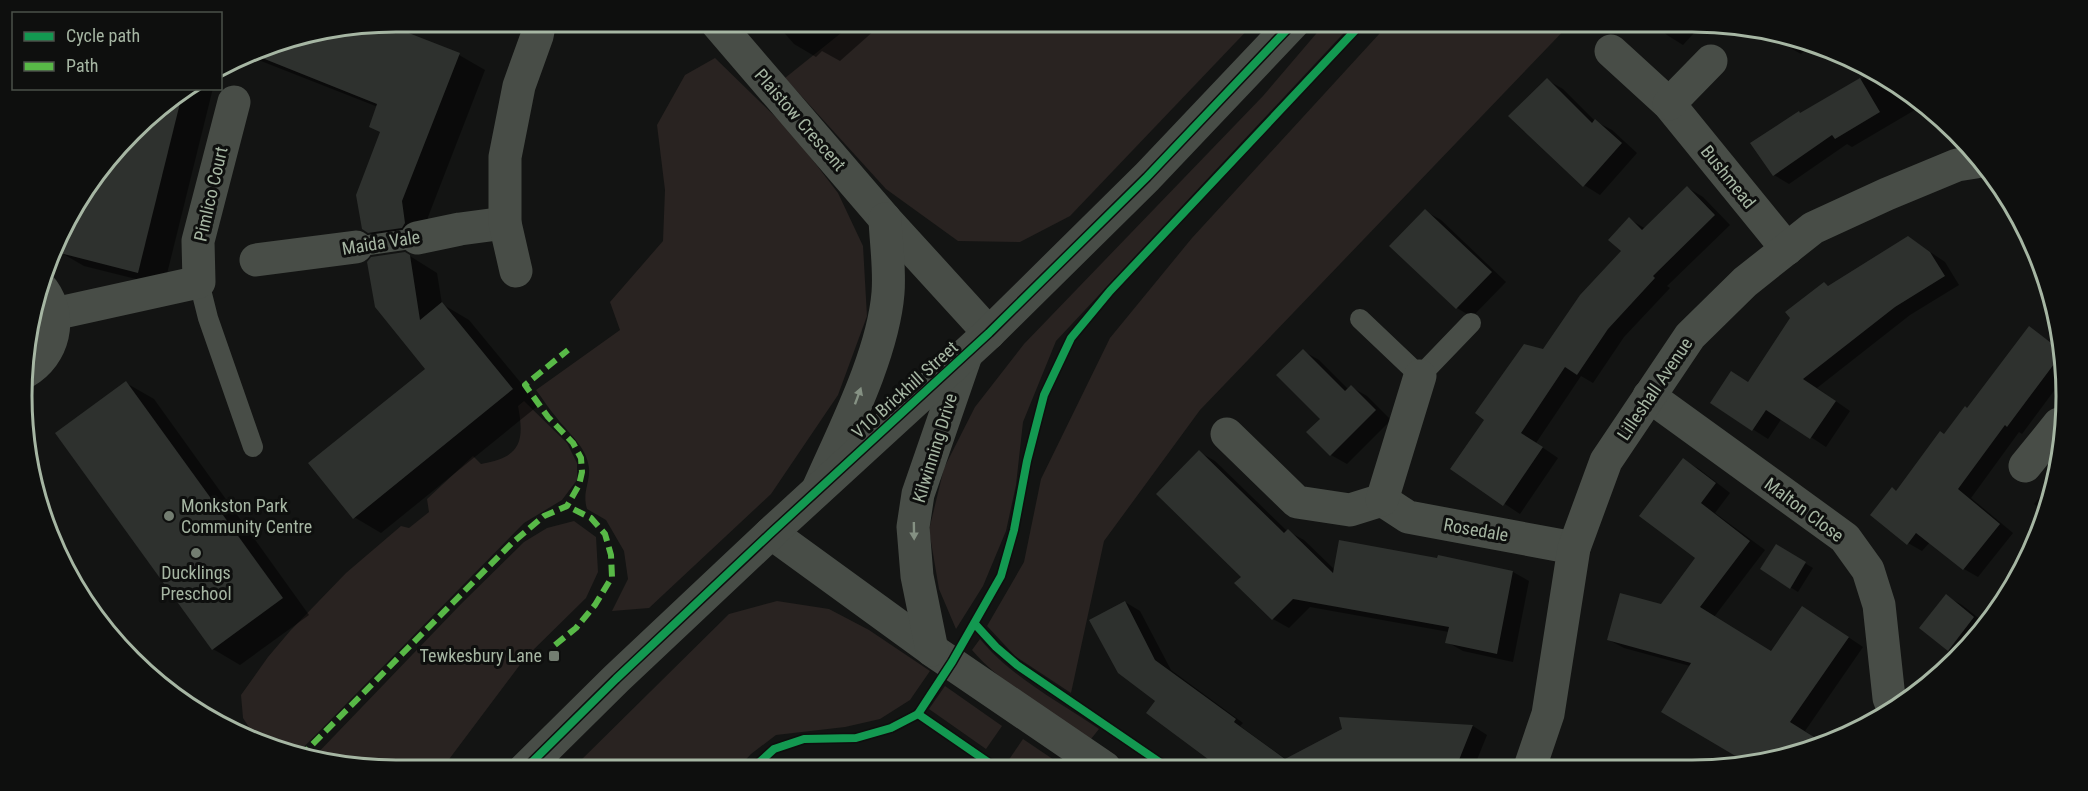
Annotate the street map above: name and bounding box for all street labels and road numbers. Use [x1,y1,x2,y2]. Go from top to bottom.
street label: Plaistow Crescent [750,64,850,175]
street label: Bushmead [1697,141,1760,212]
street label: Pimlico Court [189,144,232,243]
street label: Maida Vale [340,226,422,259]
street label: Lilleshall Avenue [1613,333,1697,444]
street label: V10 Brickhill Street [847,337,962,443]
street label: Kilwinning Drive [908,391,961,505]
street label: Malton Close [1761,473,1848,546]
street label: Rosedale [1442,513,1510,546]

